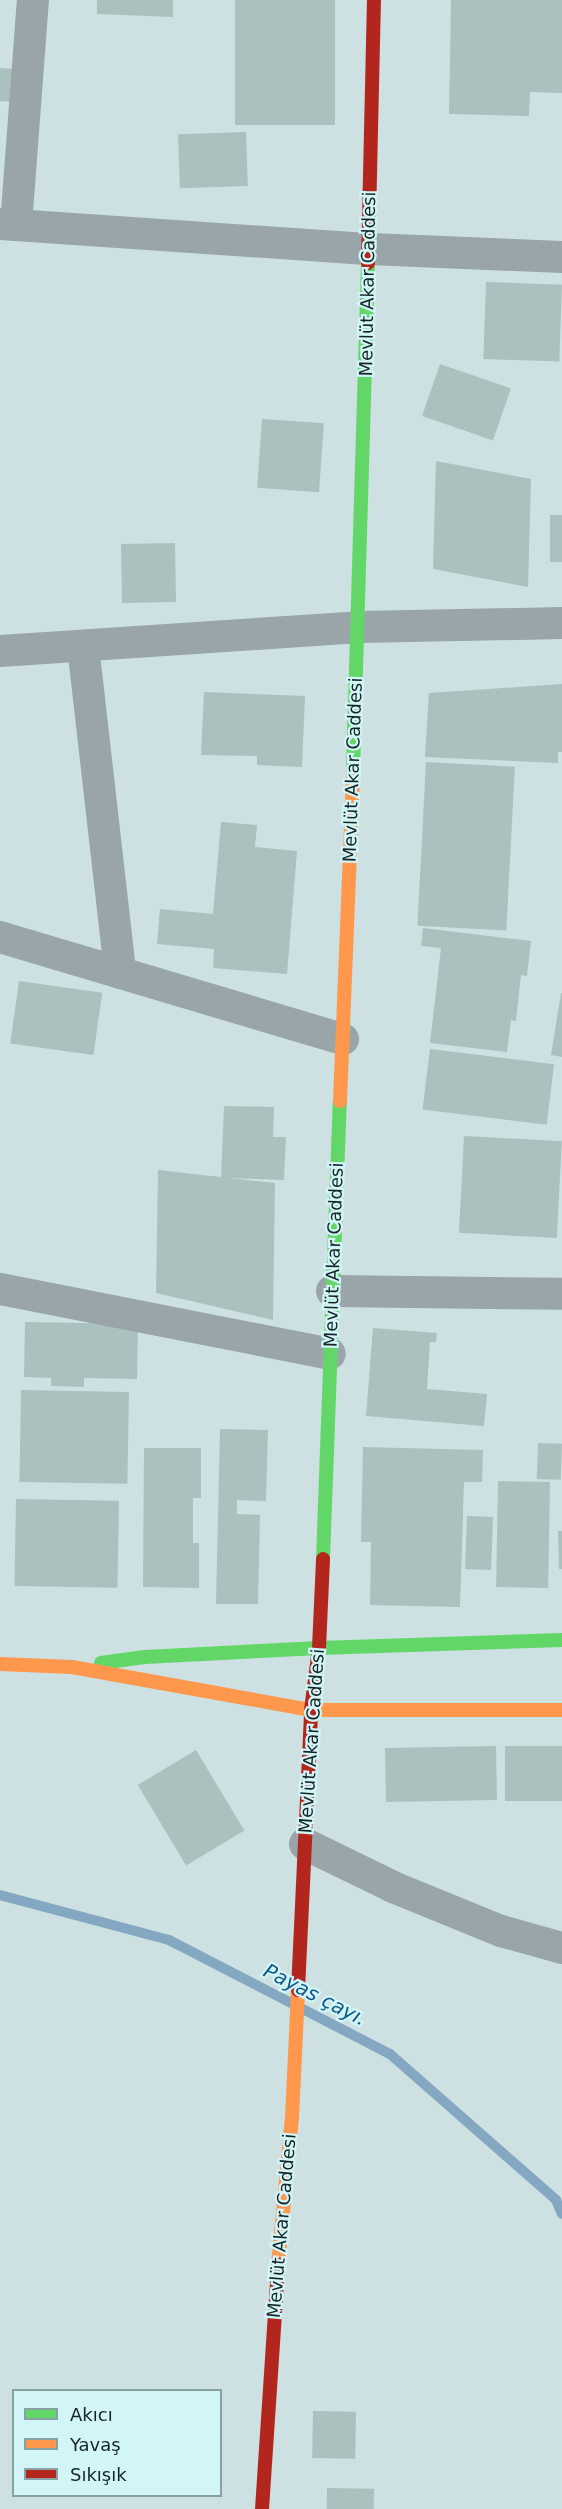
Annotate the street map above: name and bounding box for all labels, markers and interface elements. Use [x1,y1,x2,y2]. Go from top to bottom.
street label: Mevlüt Akar Caddesi [356,191,380,377]
street label: Mevlüt Akar Caddesi [339,677,367,863]
street label: Mevlüt Akar Caddesi [320,1162,348,1348]
street label: Mevlüt Akar Caddesi [295,1648,329,1834]
water label: Payas çayı. [260,1959,370,2031]
street label: Mevlüt Akar Caddesi [263,2133,301,2319]
legend [12,2389,222,2497]
text: Akıcı [70,2404,113,2425]
text: Yavaş [70,2434,121,2455]
text: Sıkışık [70,2464,127,2485]

